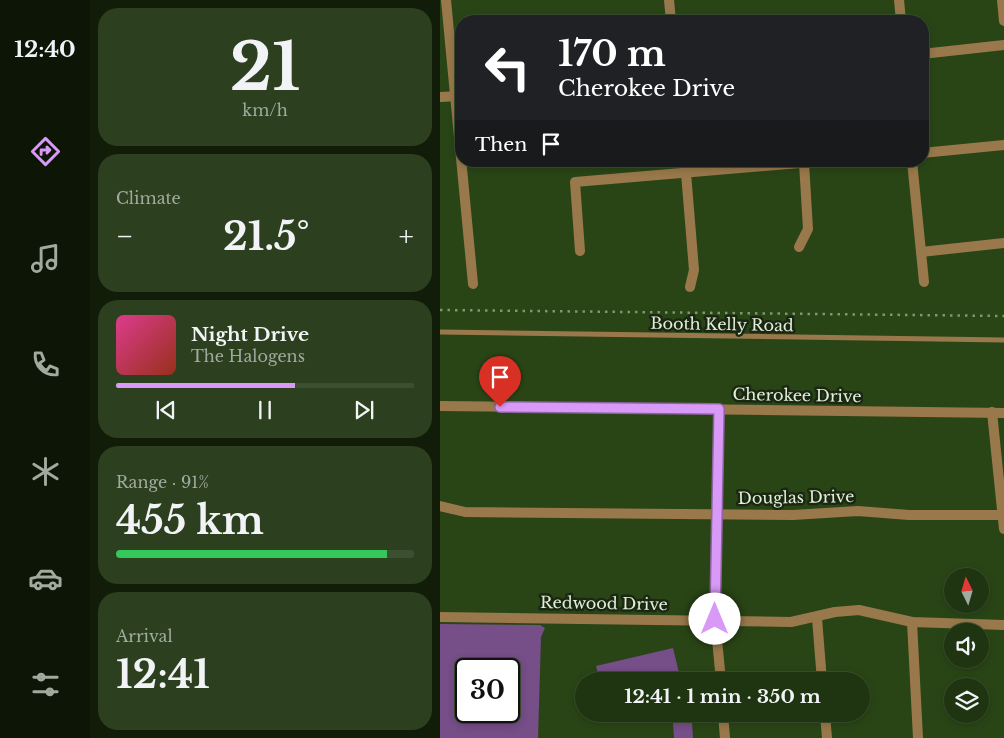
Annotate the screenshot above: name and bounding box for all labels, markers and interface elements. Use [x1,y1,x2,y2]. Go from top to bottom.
text: 21 [230,27,300,108]
text: 170 m [558,32,666,75]
icon: left [475,35,540,100]
text: 12:40 [14,36,76,63]
text: Cherokee Drive [558,75,735,102]
text: km/h [242,100,288,120]
icon: arrive [537,130,565,158]
text: Then [475,133,527,156]
icon: directions [28,134,63,169]
text: Climate [116,188,181,208]
text: 21.5° [223,213,309,260]
text: − [116,219,134,254]
text: + [399,219,414,254]
icon: music [28,241,63,276]
street label: Booth Kelly Road [650,313,794,335]
text: Night Drive [191,323,309,346]
text: The Halogens [191,346,305,366]
icon: phone [28,347,63,382]
pin [479,356,521,407]
icon: arrive [486,363,514,391]
street label: Cherokee Drive [732,384,862,406]
icon: previous [152,396,180,424]
icon: pause [251,396,279,424]
icon: next [350,396,378,424]
icon: climate [28,454,63,489]
text: Range · 91% [116,472,209,492]
street label: Douglas Drive [738,486,854,508]
text: 455 km [116,497,264,544]
icon: car [28,561,63,596]
north arrow [944,568,989,612]
map controls [944,568,989,723]
street label: Redwood Drive [540,592,668,614]
position arrow [688,592,740,644]
button: sound [944,623,989,668]
text: Arrival [116,626,173,646]
text: 12:41 [116,651,210,698]
speed limit sign: 30 [455,658,520,723]
icon: filters [28,667,63,702]
button: layers [944,678,989,723]
text: 12:41 · 1 min · 350 m [624,685,821,708]

